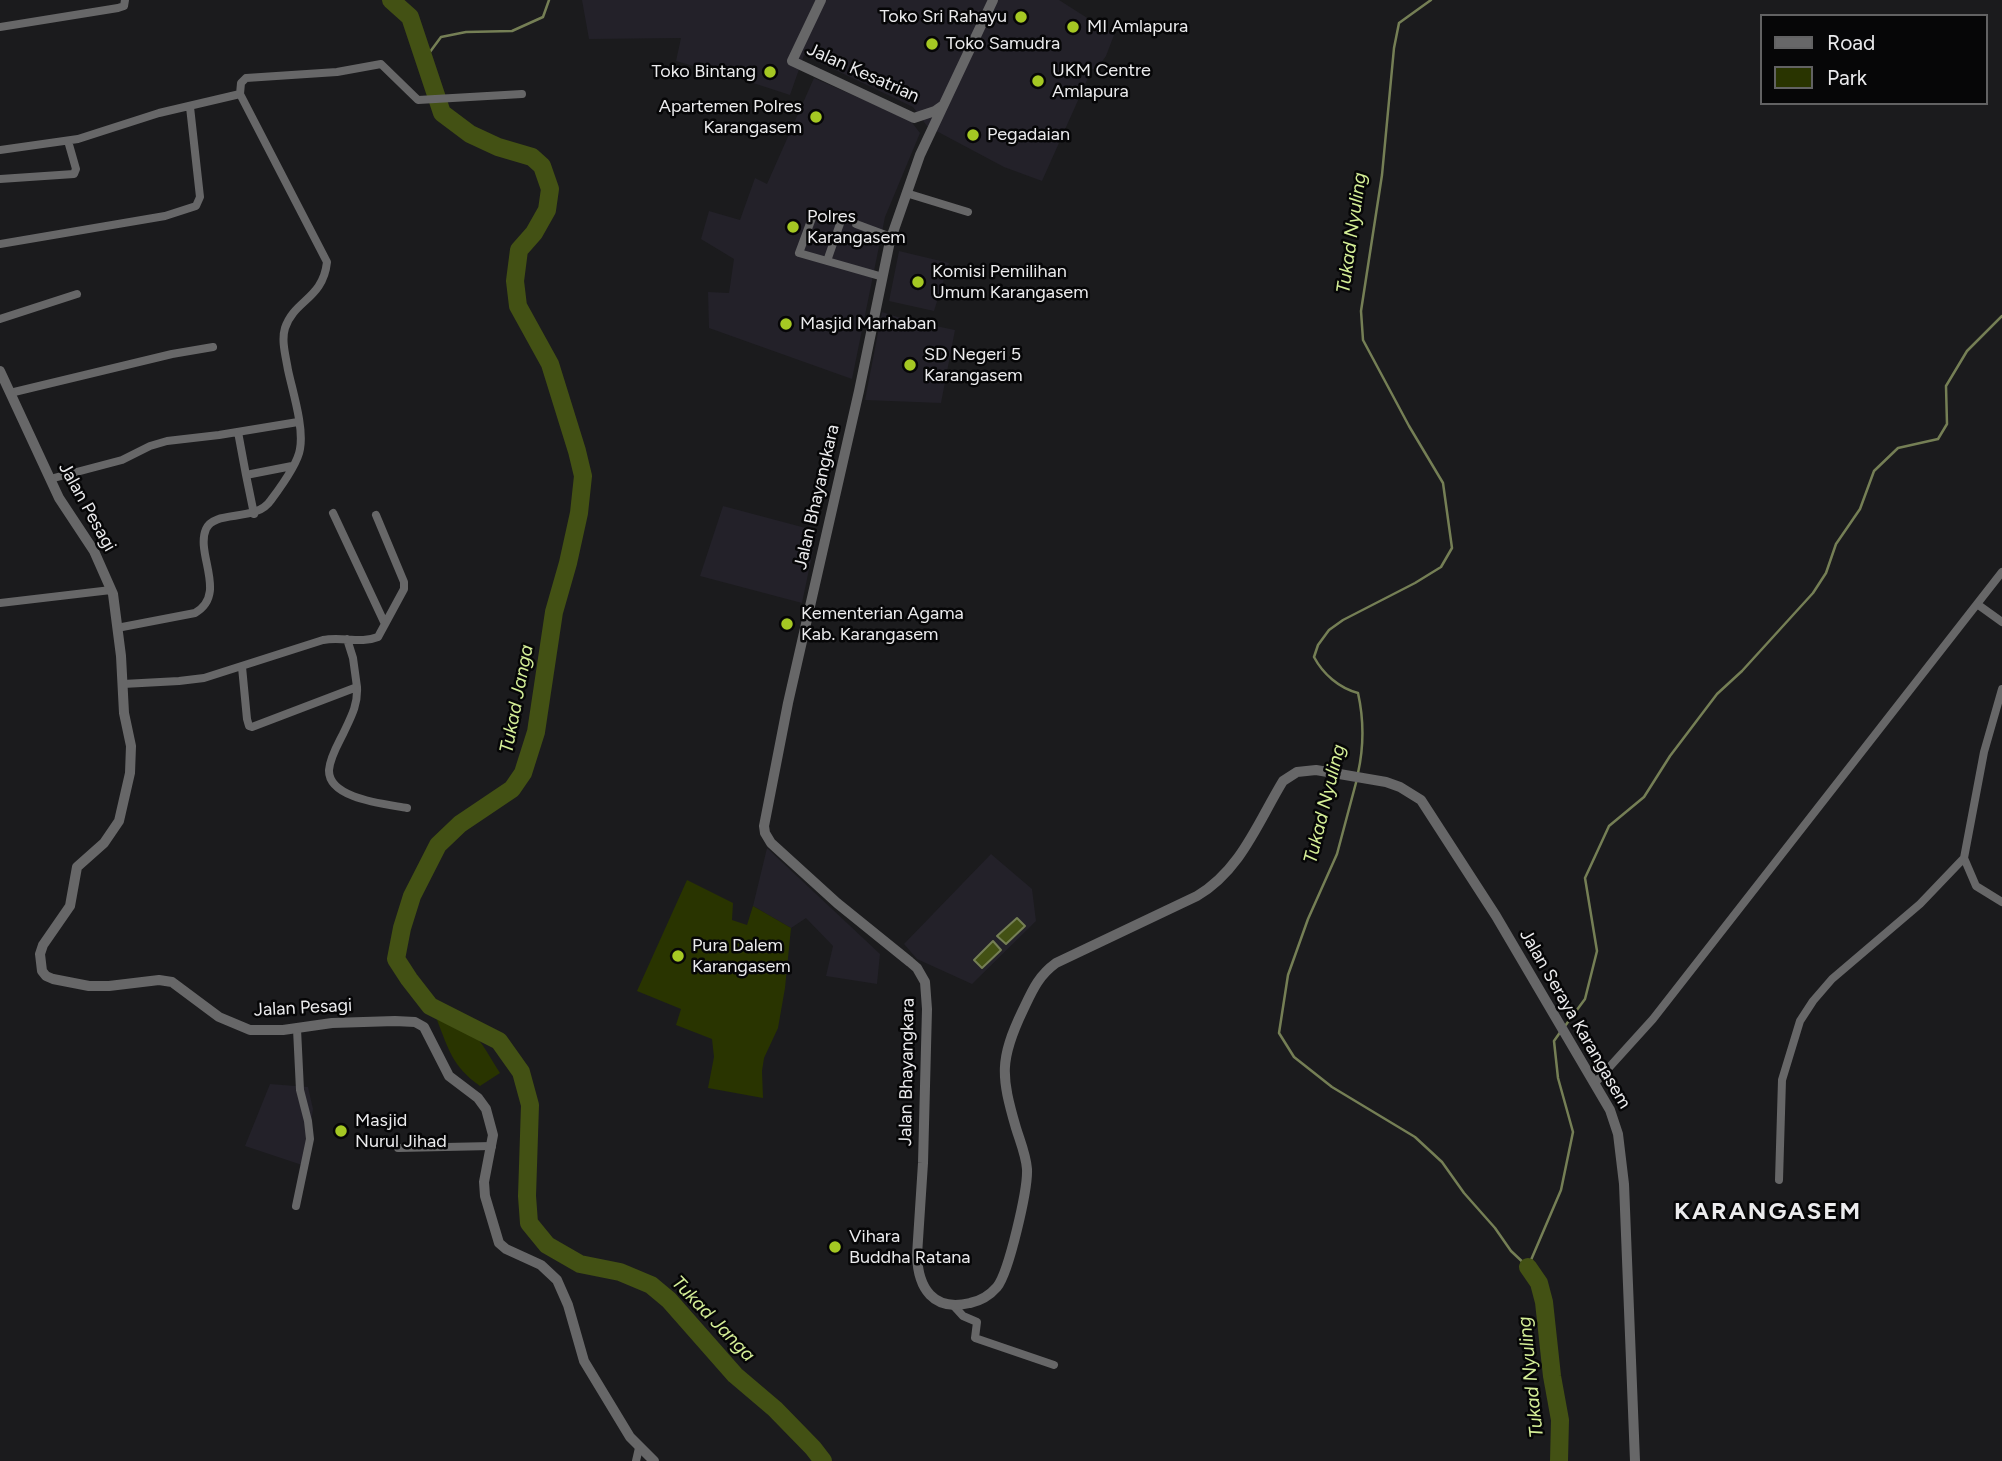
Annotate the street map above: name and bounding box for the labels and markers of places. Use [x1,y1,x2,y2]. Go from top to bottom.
place label: Toko Sri Rahayu [880,6,1007,28]
marker: Toko Sri Rahayu [1013,9,1029,25]
place label: MI Amlapura [1087,16,1188,38]
marker: MI Amlapura [1065,19,1081,35]
place label: Toko Samudra [946,33,1060,55]
marker: Toko Samudra [924,36,940,52]
place label: UKM Centre Amlapura [1052,60,1151,102]
place label: Toko Bintang [652,61,756,83]
marker: Toko Bintang [762,64,778,80]
marker: UKM Centre Amlapura [1030,73,1046,89]
place label: Apartemen Polres Karangasem [659,96,802,138]
marker: Apartemen Polres Karangasem [808,109,824,125]
place label: Pegadaian [987,124,1070,146]
marker: Pegadaian [965,127,981,143]
place label: Polres Karangasem [807,206,906,248]
marker: Polres Karangasem [785,219,801,235]
place label: Komisi Pemilihan Umum Karangasem [932,261,1088,304]
marker: Komisi Pemilihan Umum Karangasem [910,274,926,290]
place label: Masjid Marhaban [800,313,936,335]
marker: Masjid Marhaban [778,316,794,332]
place label: SD Negeri 5 Karangasem [924,344,1023,386]
marker: SD Negeri 5 Karangasem [902,357,918,373]
place label: Kementerian Agama Kab. Karangasem [801,603,964,646]
marker: Kementerian Agama Kab. Karangasem [779,616,795,632]
place label: Pura Dalem Karangasem [692,935,791,978]
marker: Pura Dalem Karangasem [670,948,686,964]
place label: Masjid Nurul Jihad [355,1110,447,1152]
marker: Masjid Nurul Jihad [333,1123,349,1139]
place label: Vihara Buddha Ratana [849,1226,970,1268]
marker: Vihara Buddha Ratana [827,1239,843,1255]

